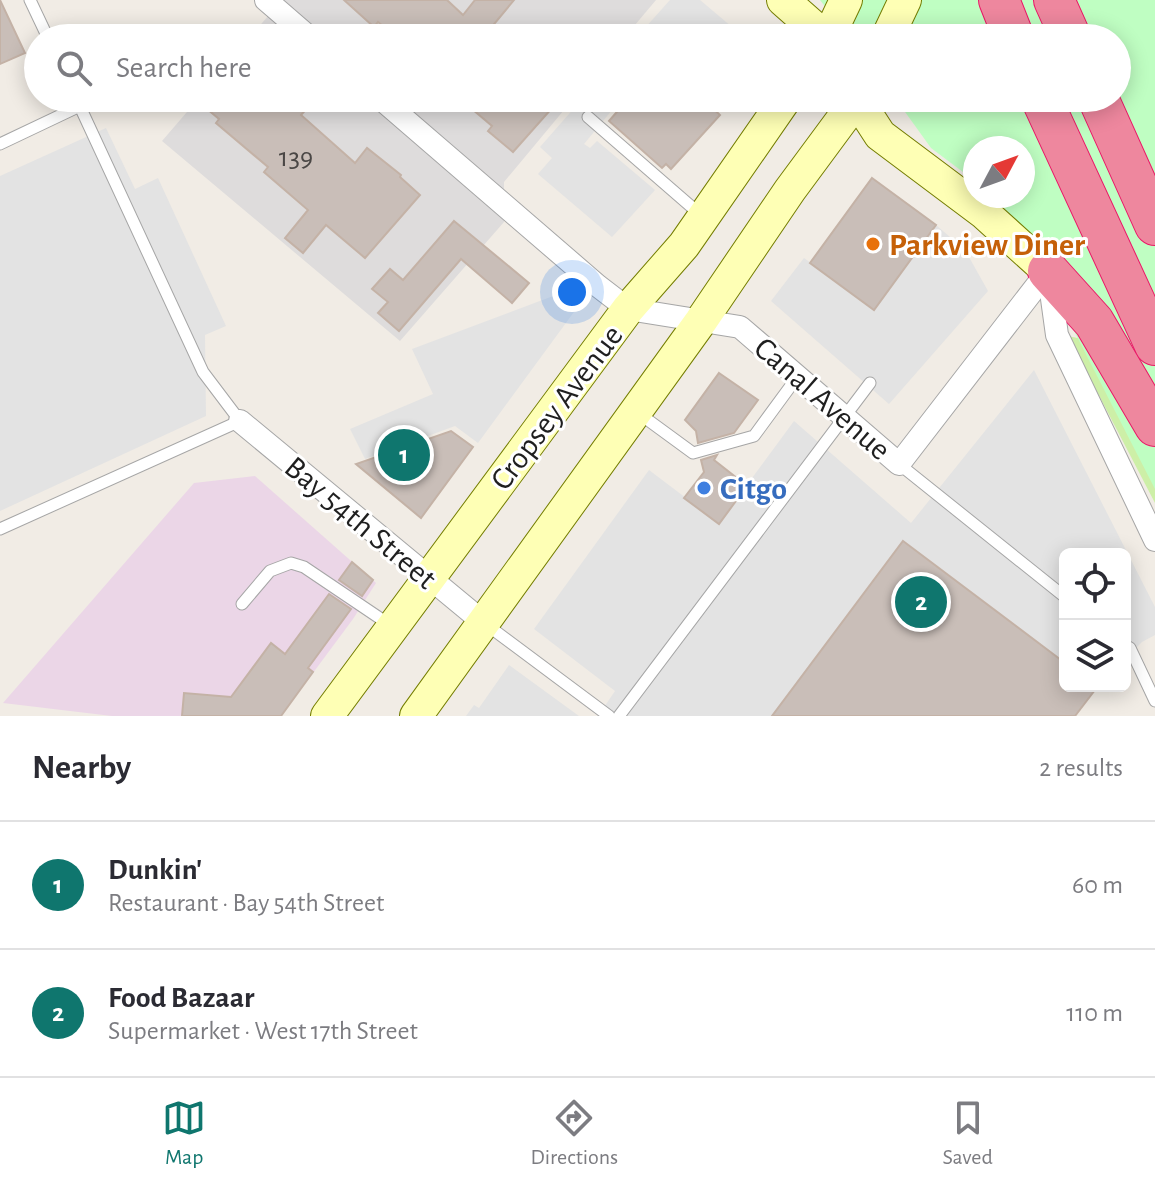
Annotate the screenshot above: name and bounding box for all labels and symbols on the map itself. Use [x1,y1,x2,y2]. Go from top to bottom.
north arrow [963,136,1035,208]
house number: 139 [279,144,313,172]
place label: Parkview Diner [889,229,1085,261]
marker: Parkview Diner [864,235,882,253]
your location [552,272,592,312]
street label: Cropsey Avenue [485,319,629,496]
street label: Canal Avenue [748,331,897,466]
pin: 1 [378,425,430,485]
street label: Bay 54th Street [279,450,442,595]
place label: Citgo [720,473,787,505]
marker: Citgo [695,479,713,497]
pin: 2 [895,572,947,632]

